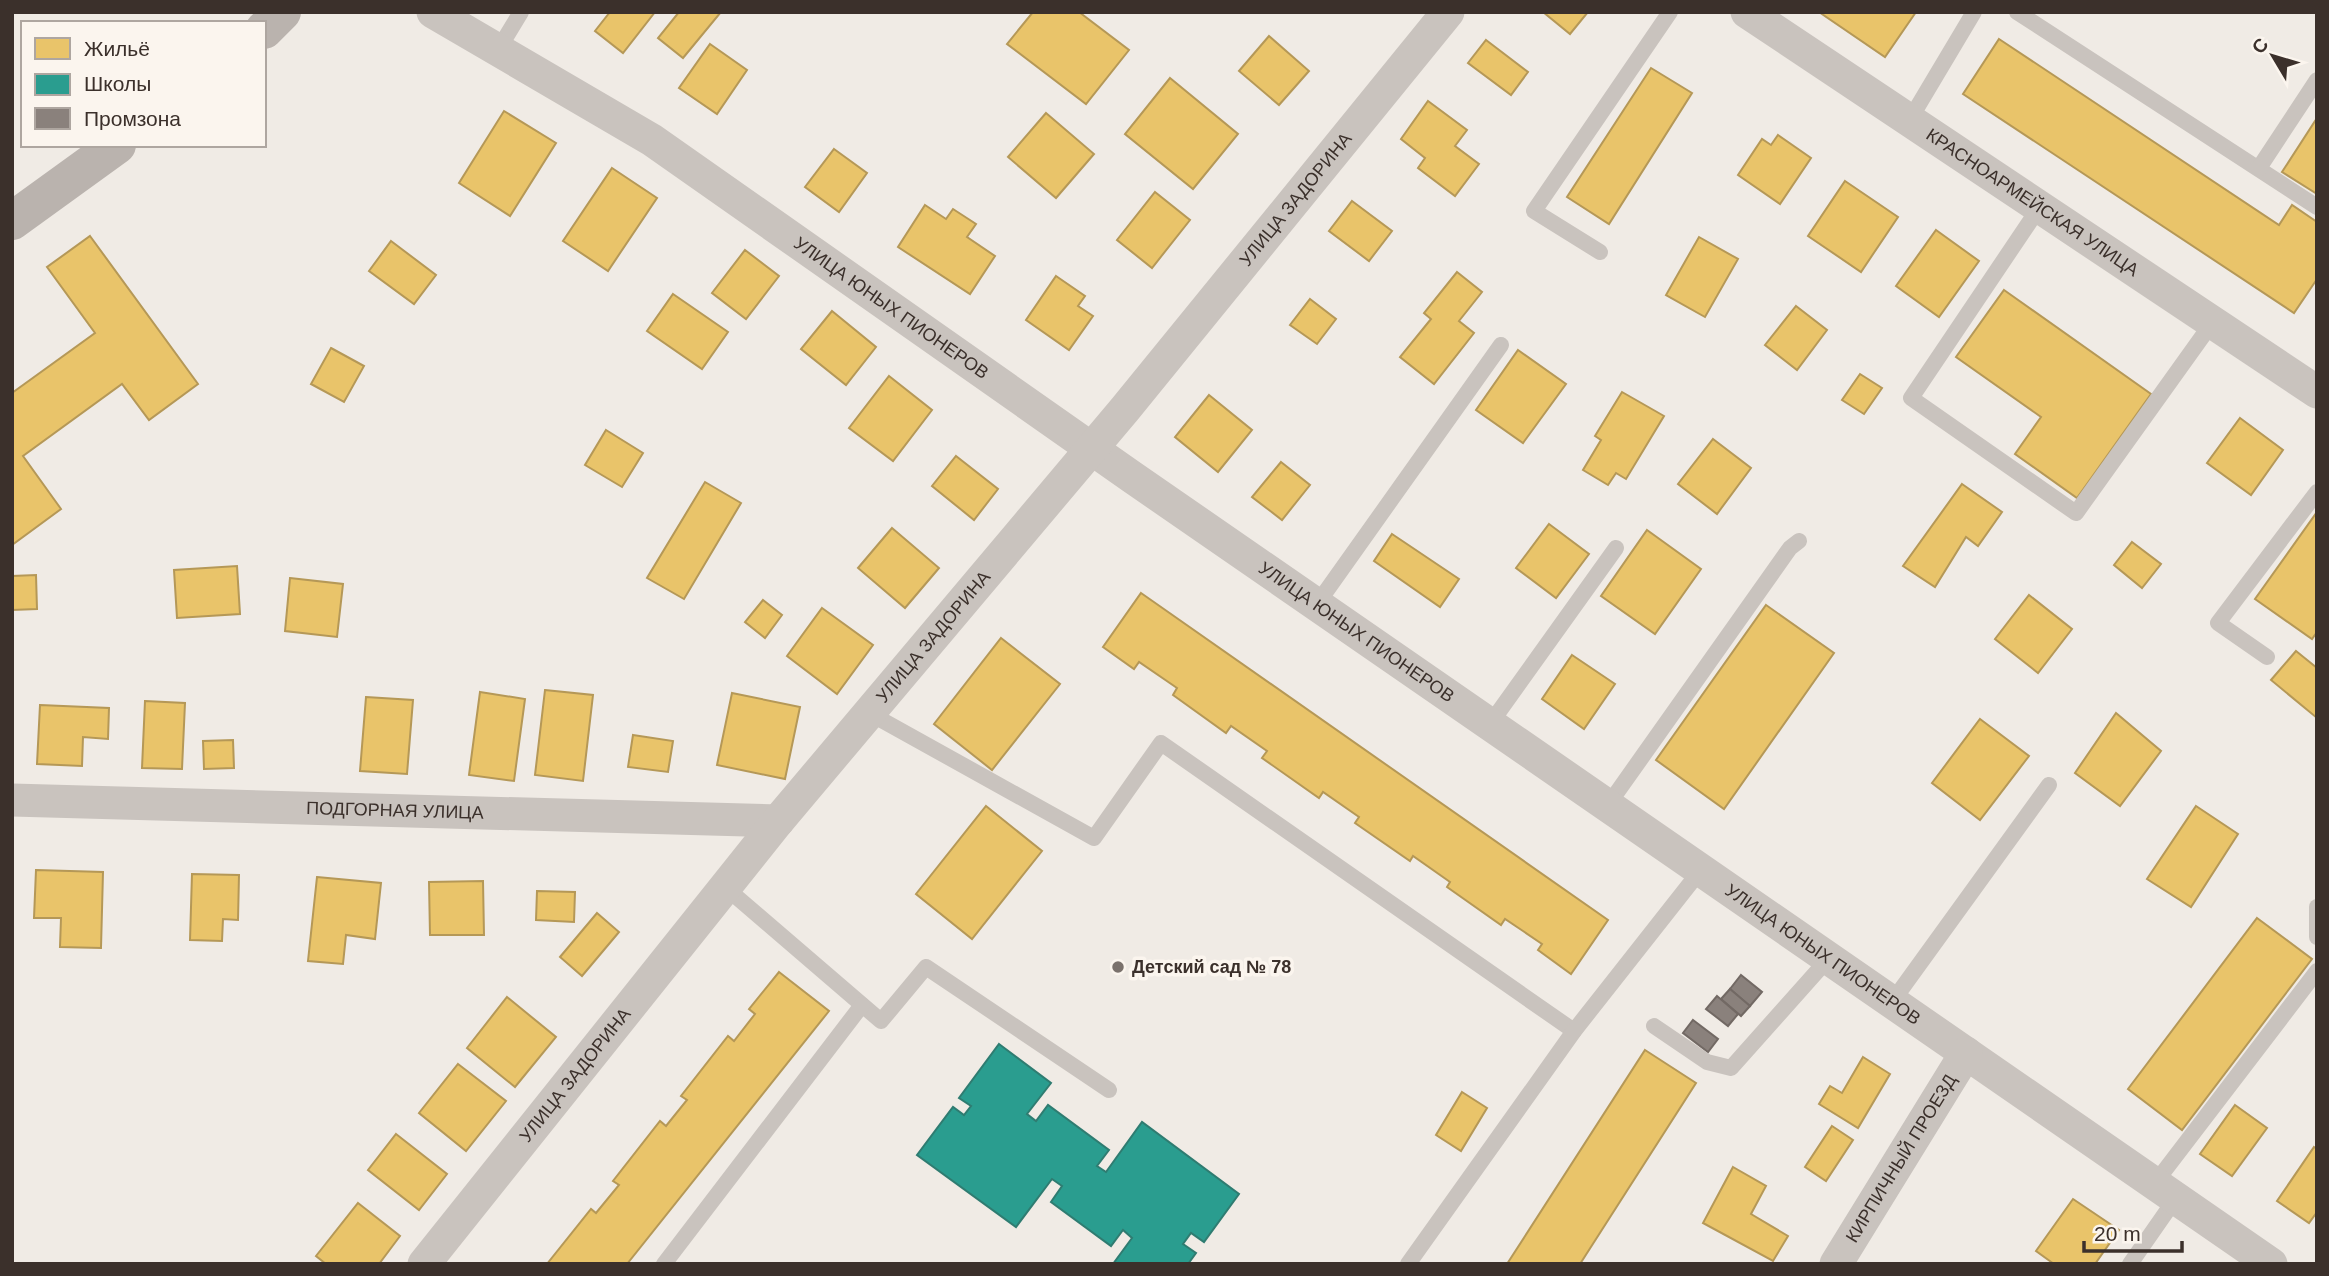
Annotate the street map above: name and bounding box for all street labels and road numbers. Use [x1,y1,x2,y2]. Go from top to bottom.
street label: КРАСНОАРМЕЙСКАЯ УЛИЦА [1923,124,2142,280]
street label: УЛИЦА ЗАДОРИНА [1236,129,1356,270]
street label: УЛИЦА ЮНЫХ ПИОНЕРОВ [790,233,992,383]
street label: УЛИЦА ЮНЫХ ПИОНЕРОВ [1255,558,1458,706]
street label: УЛИЦА ЗАДОРИНА [872,567,994,707]
street label: ПОДГОРНАЯ УЛИЦА [306,798,484,823]
street label: УЛИЦА ЮНЫХ ПИОНЕРОВ [1722,880,1924,1029]
street label: УЛИЦА ЗАДОРИНА [516,1004,635,1146]
street label: КИРПИЧНЫЙ ПРОЕЗД [1842,1071,1960,1246]

